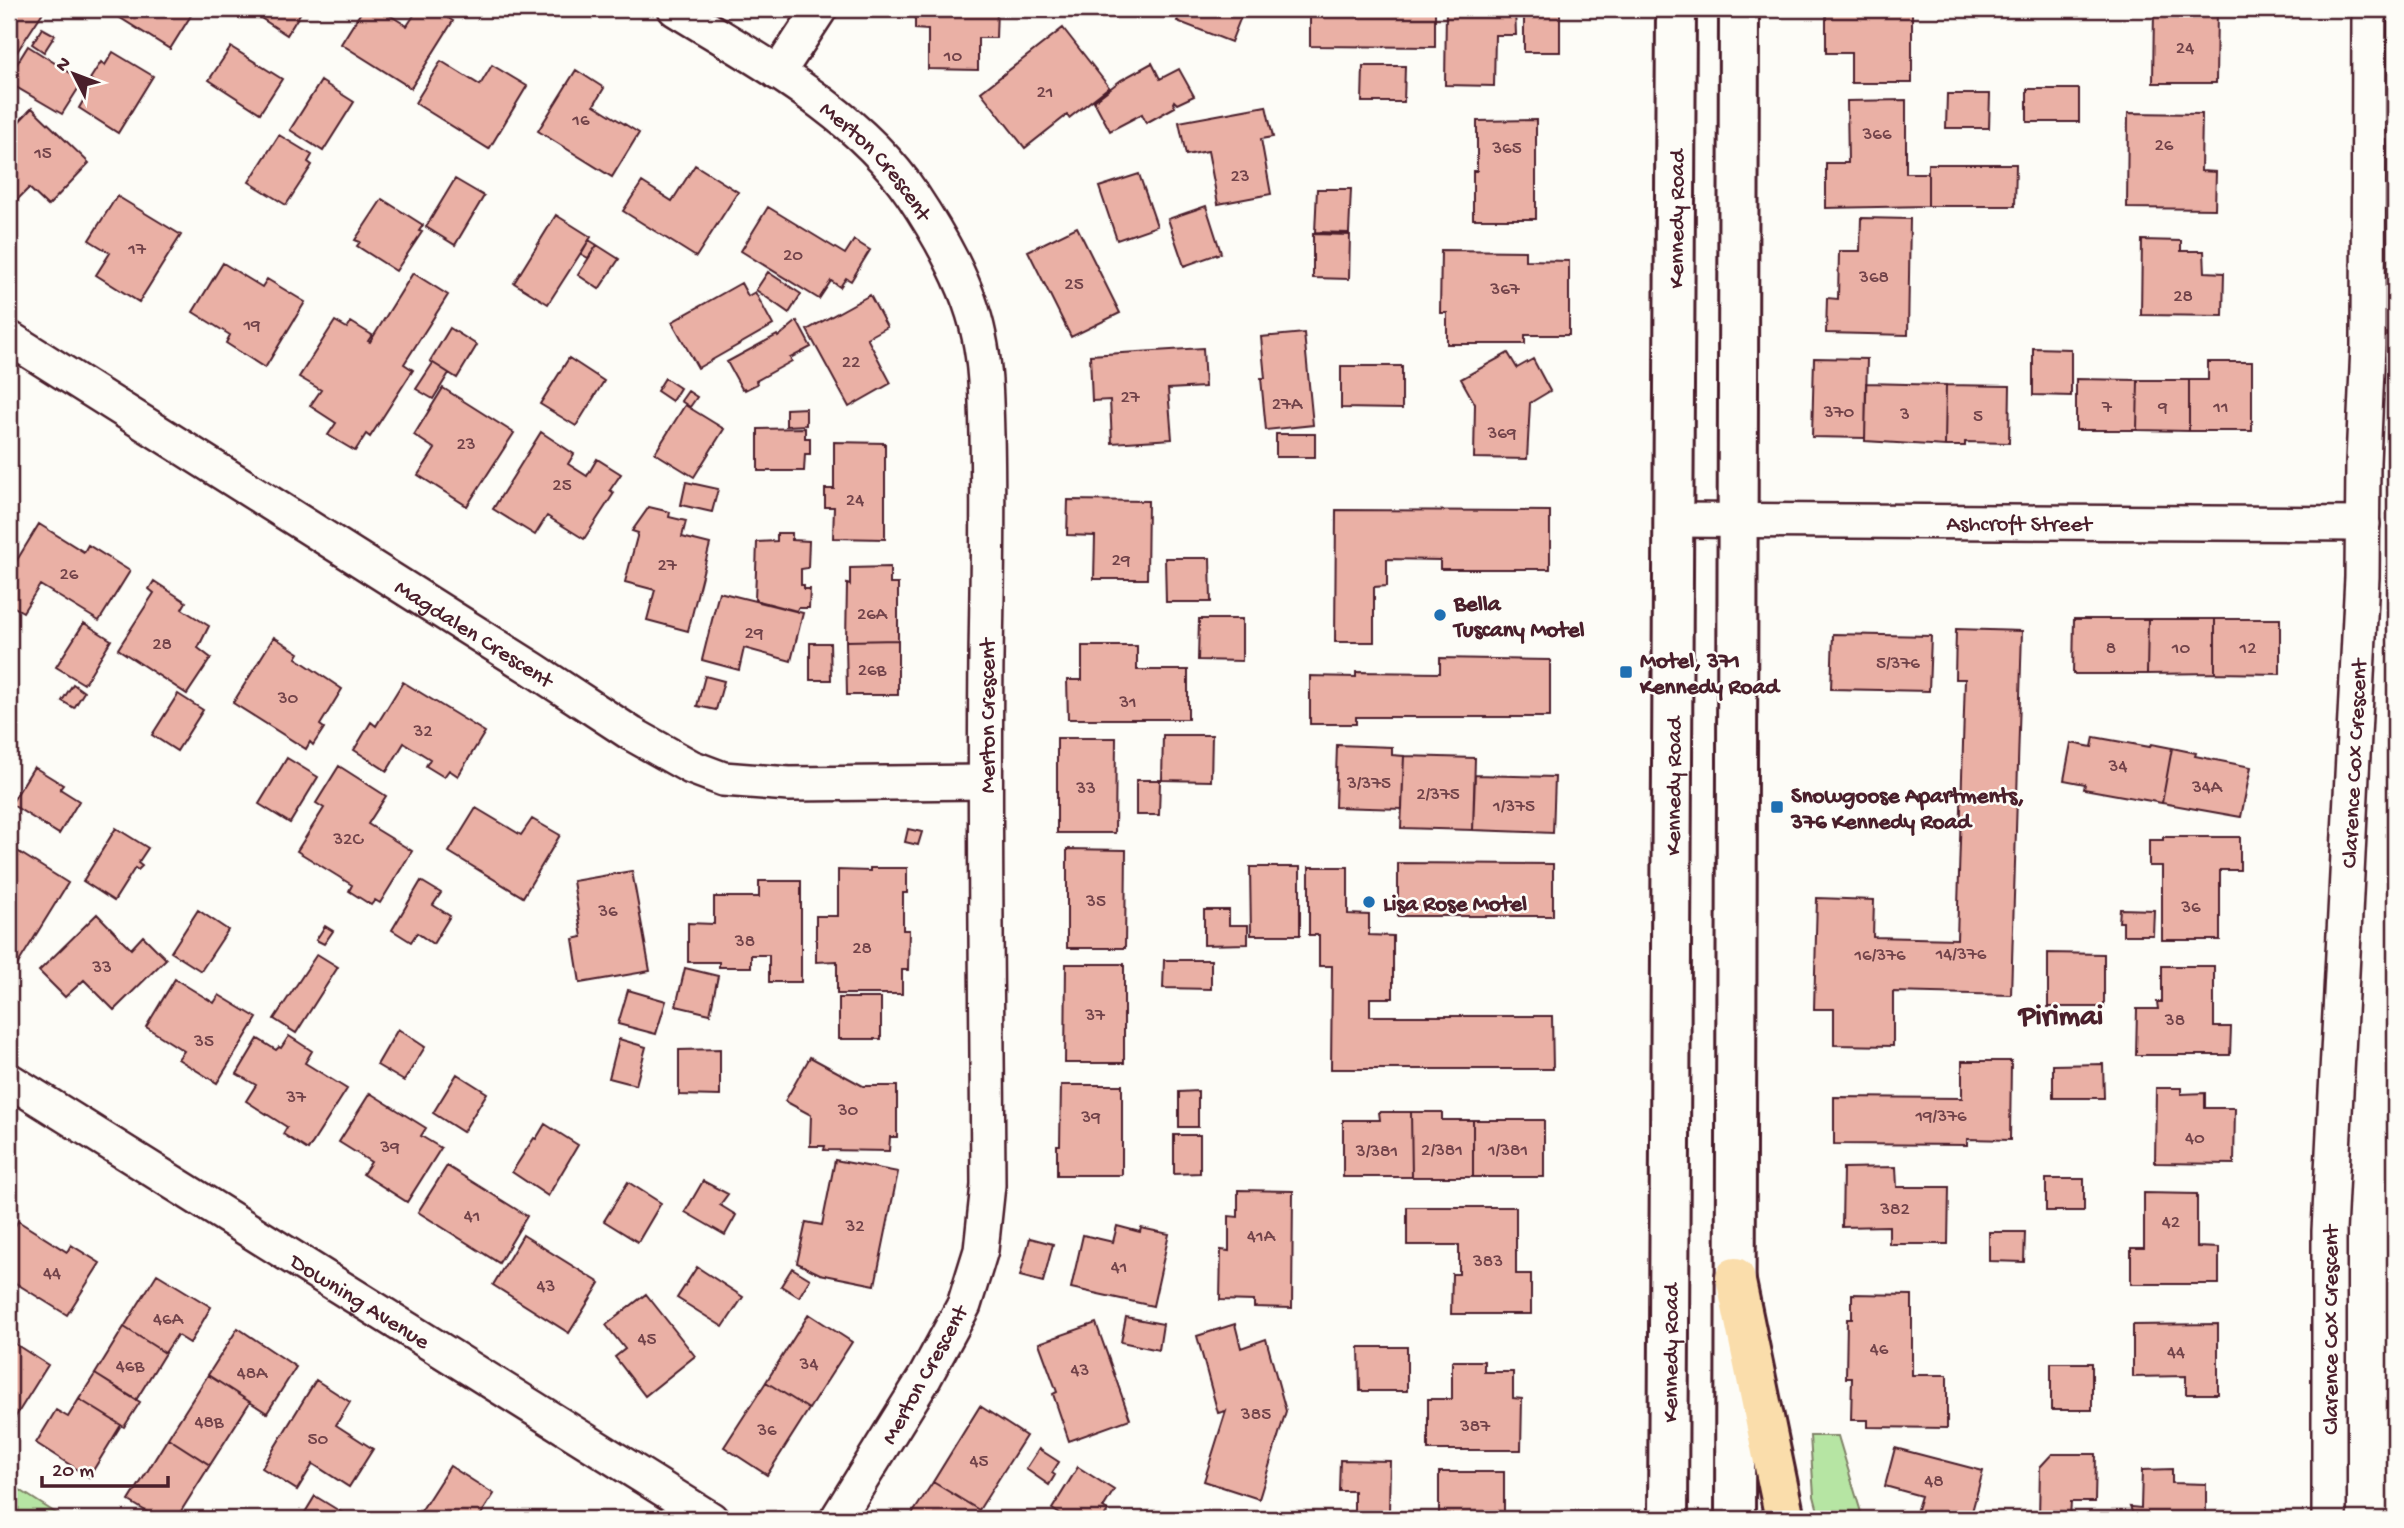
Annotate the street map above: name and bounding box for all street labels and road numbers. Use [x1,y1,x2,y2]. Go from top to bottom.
street label: Merton Crescent [813,96,937,228]
street label: Kennedy Road [1665,148,1692,289]
street label: Ashcroft Street [1946,512,2093,539]
street label: Magdalen Crescent [389,575,559,696]
street label: Merton Crescent [976,637,1003,793]
street label: Clarence Cox Crescent [2337,657,2375,869]
street label: Kennedy Road [1662,715,1689,856]
street label: Clarence Cox Crescent [2319,1223,2346,1435]
street label: Downing Avenue [283,1248,435,1357]
street label: Kennedy Road [1659,1282,1686,1423]
street label: Merton Crescent [877,1300,976,1450]

